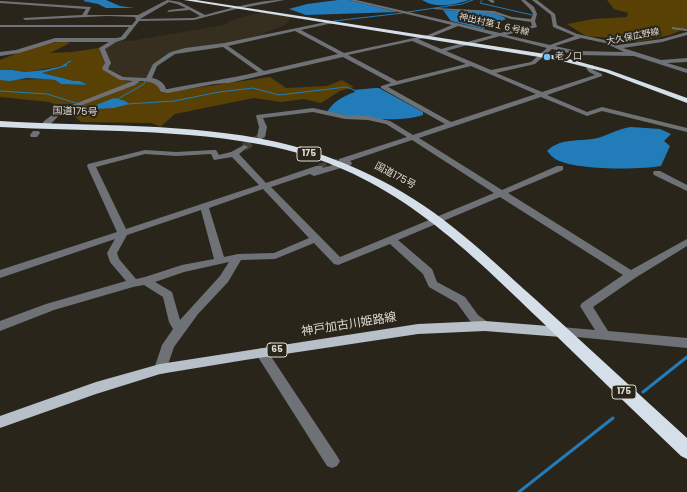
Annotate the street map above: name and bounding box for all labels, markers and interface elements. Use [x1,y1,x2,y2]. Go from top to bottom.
street label: 神出村第１６号線 [458,12,530,38]
street label: 大久保広野線 [605,27,661,47]
marker: 老ノ口 [542,52,552,62]
place label: 老ノ口 [555,52,582,62]
street label: 国道175号 [52,105,98,119]
road number: 175 [297,147,321,161]
street label: 国道175号 [372,160,418,192]
street label: 神戸加古川姫路線 [300,310,398,340]
road number: 65 [267,343,287,357]
road number: 175 [612,385,636,399]

